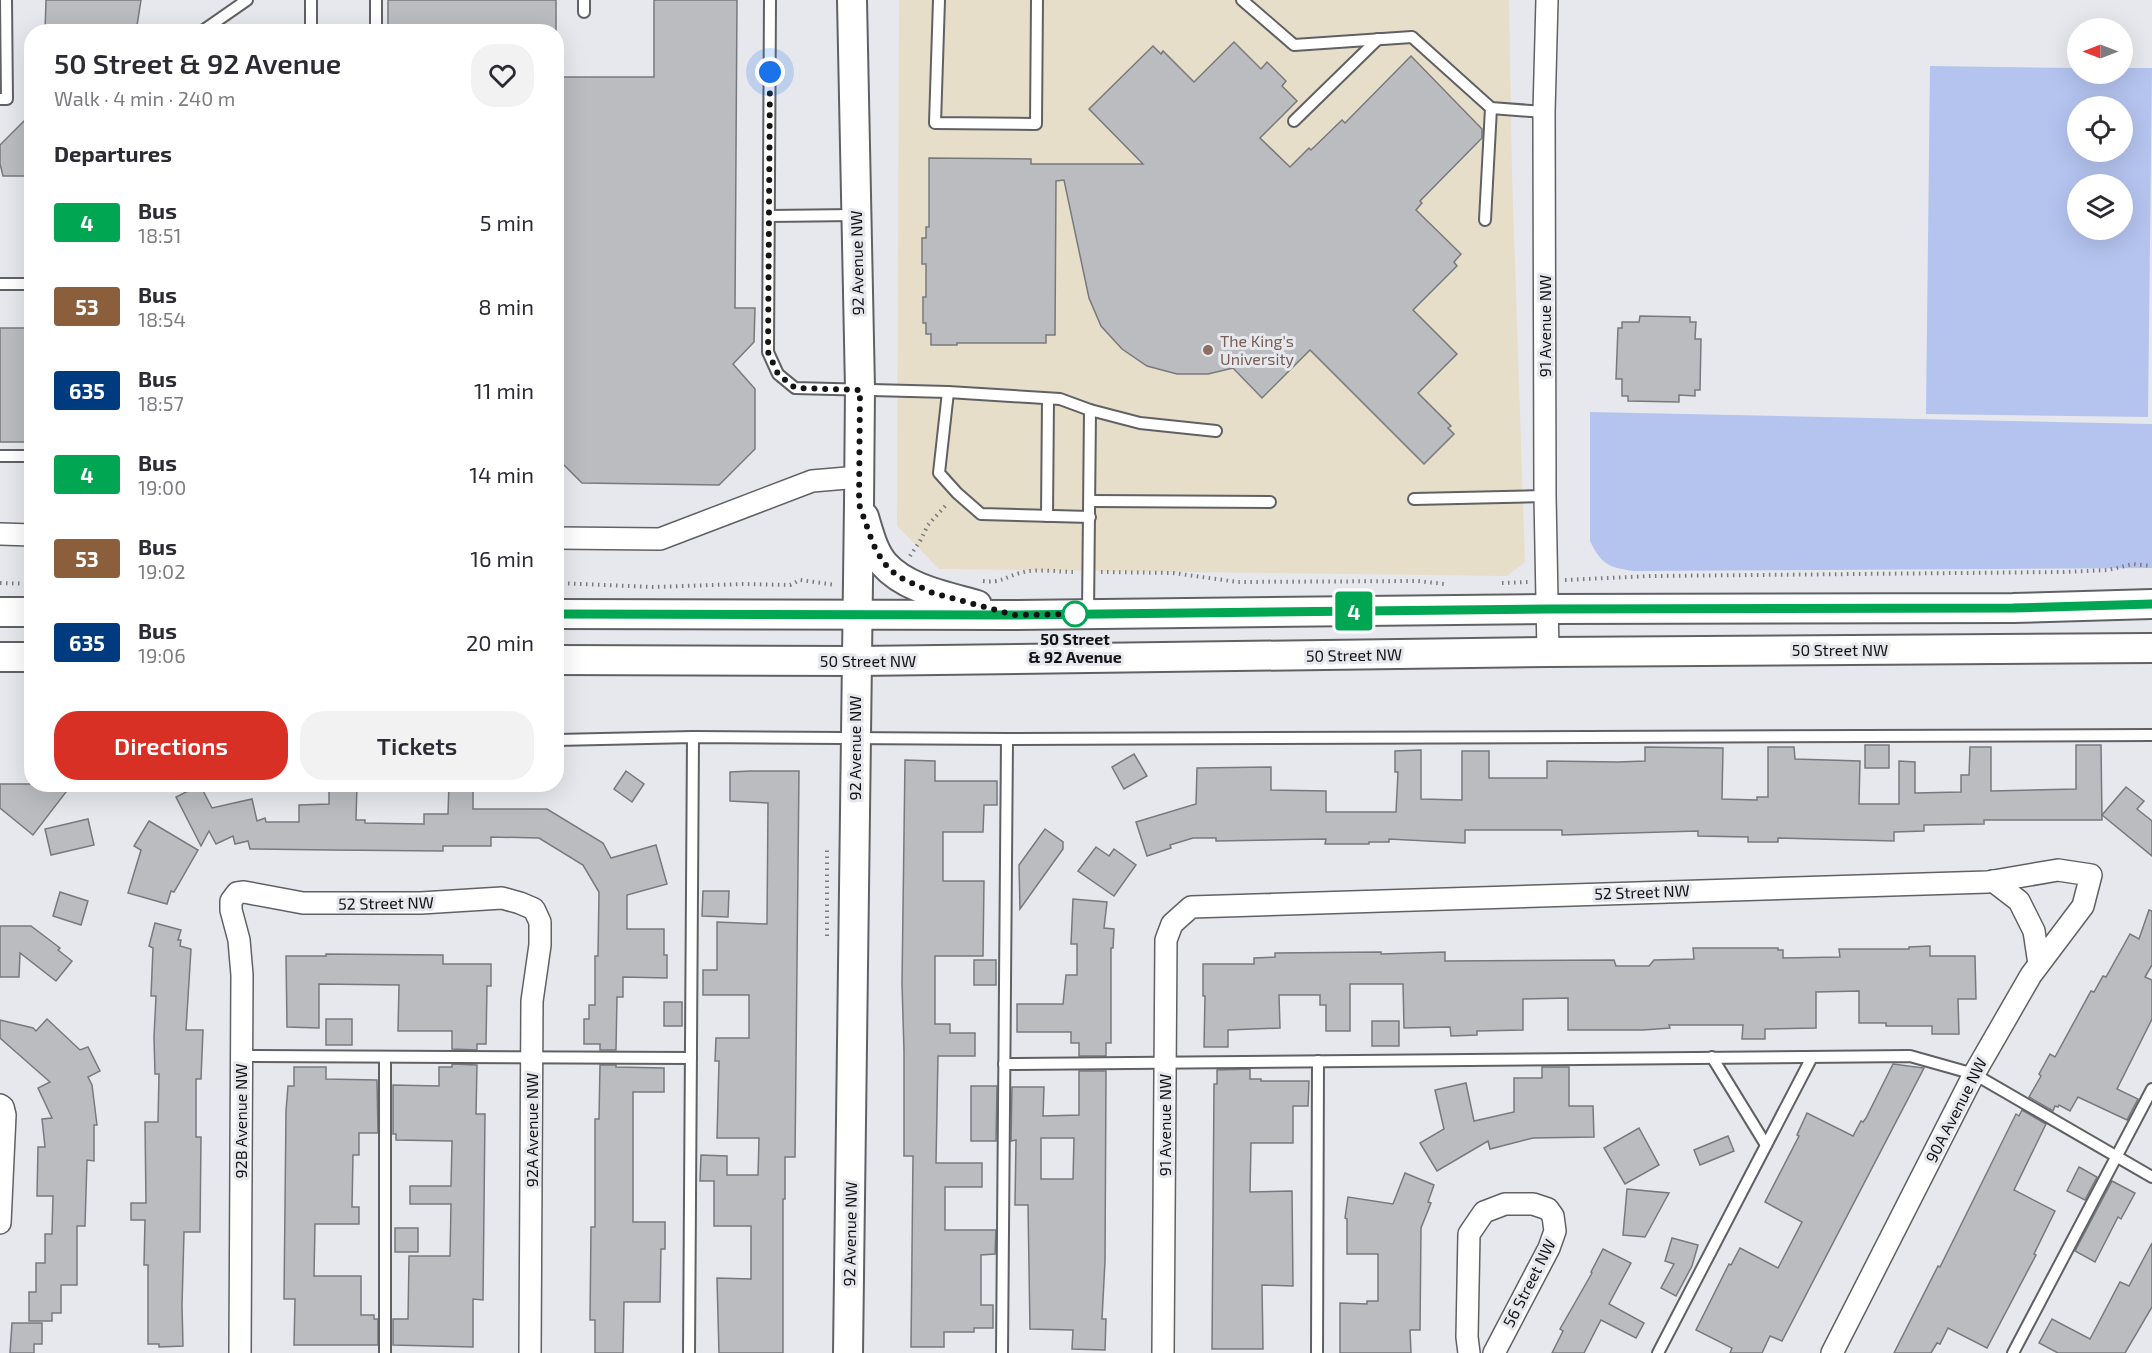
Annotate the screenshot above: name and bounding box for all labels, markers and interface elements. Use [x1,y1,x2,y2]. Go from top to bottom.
north arrow [2067,18,2133,84]
map controls [2067,18,2133,240]
button: heart [471,44,534,107]
text: 50 Street & 92 Avenue [54,46,341,80]
your location [755,57,785,87]
text: Walk · 4 min · 240 m [54,86,235,110]
button: locate [2067,96,2133,162]
text: Departures [54,140,172,166]
button: layers [2067,174,2133,240]
text: Bus [138,197,177,223]
text: 5 min [480,209,534,235]
text: 4 [80,210,94,235]
street label: 92 Avenue NW [846,210,867,316]
text: 18:51 [138,223,182,247]
street label: 91 Avenue NW [1535,275,1554,377]
text: Bus [138,281,177,307]
text: 8 min [478,293,534,319]
text: 53 [75,294,99,319]
text: 18:54 [138,307,186,331]
place label: The King's University [1220,331,1295,368]
marker: The King's University [1201,343,1215,357]
text: Bus [138,365,177,391]
text: 11 min [474,377,534,403]
text: 635 [69,378,105,403]
text: 18:57 [138,391,184,415]
text: Bus [138,449,177,475]
text: 14 min [469,461,534,487]
text: 4 [80,462,94,487]
text: 19:00 [138,475,186,499]
text: Bus [138,533,177,559]
text: 16 min [470,545,534,571]
text: 53 [75,546,99,571]
text: 19:02 [138,559,185,583]
line badge: 4 [1334,592,1374,630]
text: 4 [1347,599,1361,624]
marker: 50 Street & 92 Avenue [1062,601,1088,627]
text: Bus [138,617,177,643]
text: 20 min [466,629,534,655]
place label: 50 Street & 92 Avenue [1028,629,1122,666]
text: 635 [69,630,105,655]
street label: 50 Street NW [1792,640,1888,659]
text: 19:06 [138,643,186,667]
street label: 50 Street NW [1306,644,1402,665]
street label: 50 Street NW [820,651,916,670]
street label: 92 Avenue NW [845,696,864,800]
button: Directions [54,711,288,780]
button: Tickets [300,711,534,780]
street label: 52 Street NW [1594,880,1690,903]
street label: 52 Street NW [338,892,434,913]
street label: 90A Avenue NW [1921,1054,1990,1165]
street label: 92B Avenue NW [231,1064,250,1178]
street label: 92A Avenue NW [522,1073,541,1187]
street label: 91 Avenue NW [1155,1074,1174,1176]
street label: 92 Avenue NW [839,1181,860,1287]
street label: 56 Street NW [1498,1236,1559,1330]

